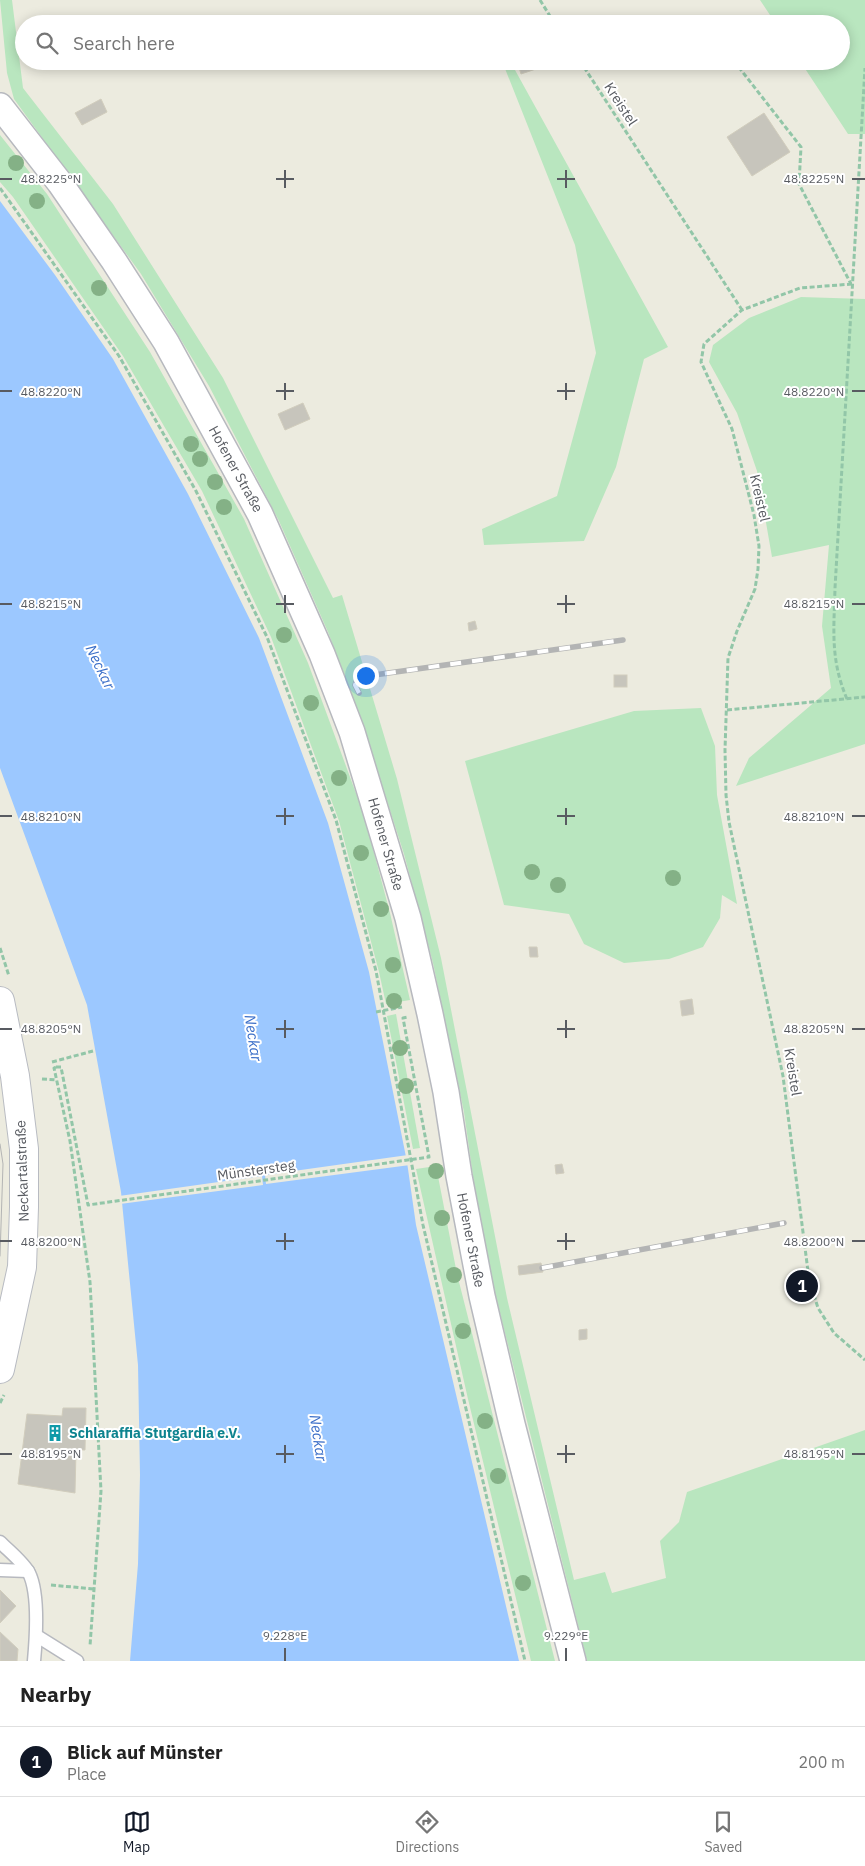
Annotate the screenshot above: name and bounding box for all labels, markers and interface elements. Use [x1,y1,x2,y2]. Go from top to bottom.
search box [15,15,850,70]
icon: search [33,29,61,57]
text: Search here [73,31,175,55]
street label: Kreistel [600,79,642,129]
text: 48.8225°N [21,171,81,186]
text: 48.8225°N [784,171,844,186]
text: 48.8220°N [21,384,81,399]
text: 48.8220°N [784,384,844,399]
street label: Hofener Straße [205,423,267,516]
street label: Kreistel [746,473,774,524]
text: 48.8215°N [21,596,81,611]
text: 48.8215°N [784,596,844,611]
water label: Neckar [82,642,120,693]
your location [353,663,379,689]
street label: Hofener Straße [364,795,408,893]
text: 48.8210°N [21,809,81,824]
text: 48.8210°N [784,809,844,824]
water label: Neckar [240,1013,267,1063]
text: 48.8205°N [21,1021,81,1036]
text: 48.8205°N [784,1021,844,1036]
street label: Kreistel [780,1047,806,1097]
street label: Neckartalstraße [11,1120,33,1222]
street label: Münstersteg [216,1156,297,1184]
street label: Hofener Straße [453,1191,489,1289]
text: 48.8200°N [21,1234,81,1249]
text: 48.8200°N [784,1234,844,1249]
pin: 1 [786,1267,818,1305]
water label: Neckar [305,1413,332,1463]
building icon: Schlaraffia Stutgardia e.V. [45,1423,65,1443]
place label: Schlaraffia Stutgardia e.V. [69,1424,241,1442]
text: 48.8195°N [21,1446,81,1461]
text: 48.8195°N [784,1446,844,1461]
text: 9.228°E [263,1628,307,1643]
text: 9.229°E [544,1628,588,1643]
text: Nearby [20,1680,91,1708]
text: Blick auf Münster [67,1740,223,1764]
text: 1 [31,1752,41,1772]
text: 200 m [798,1752,845,1772]
text: Place [67,1764,106,1784]
tab: Map [123,1808,151,1856]
tab: Directions [396,1808,459,1856]
tab: Saved [704,1808,742,1856]

